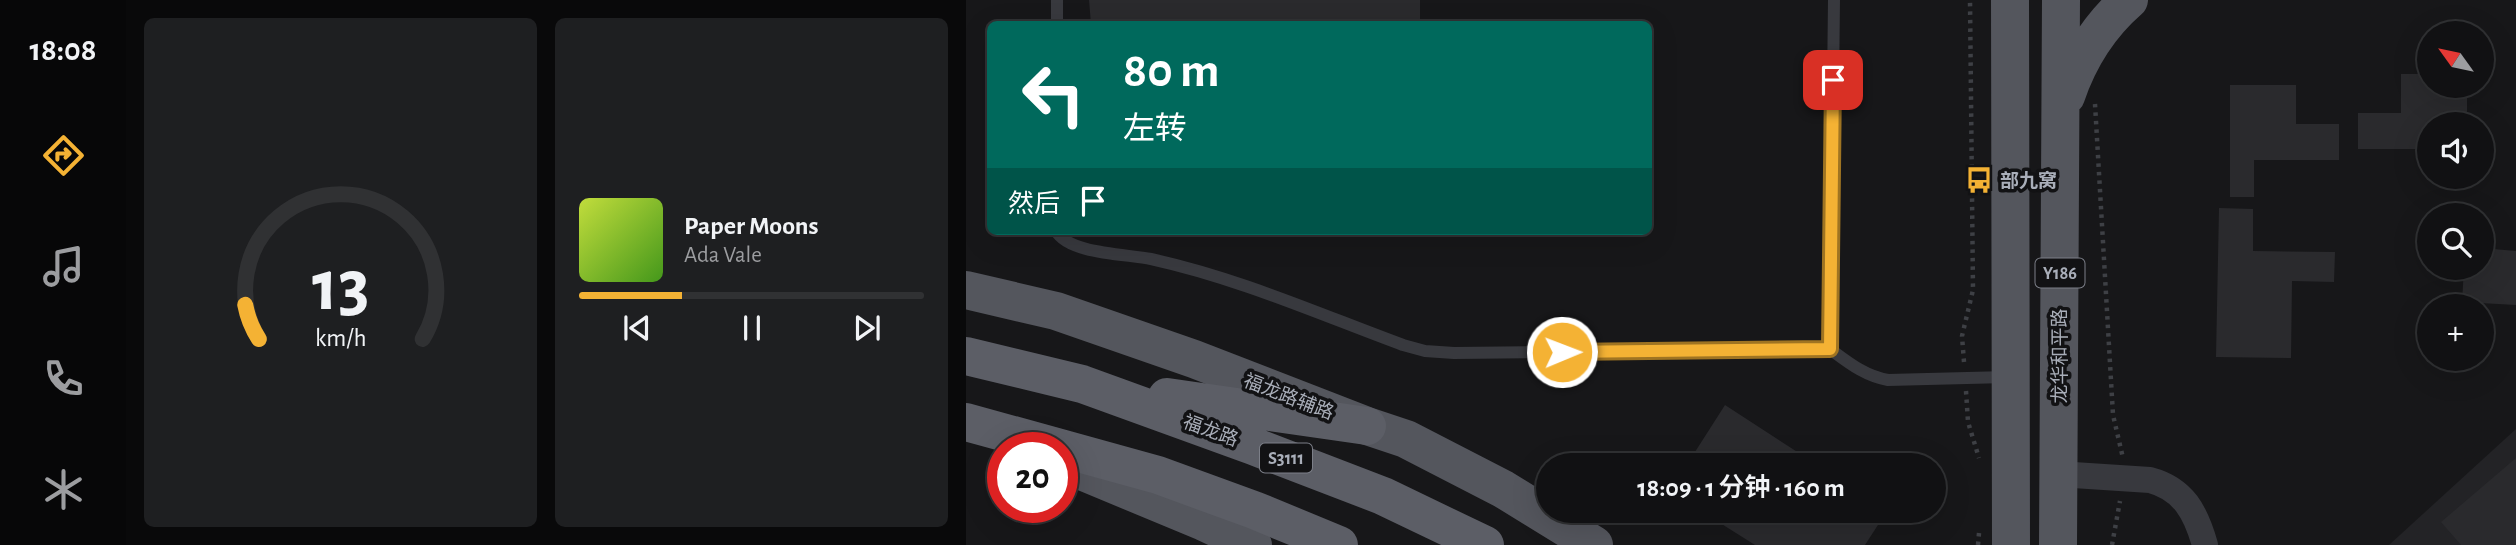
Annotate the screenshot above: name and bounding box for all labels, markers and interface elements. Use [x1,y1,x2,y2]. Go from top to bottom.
north arrow [2417,21,2494,98]
map controls [2417,21,2494,371]
text: 18:08 [29,34,97,66]
text: 80 m [1123,47,1220,96]
icon: left [1008,49,1099,140]
pin [1803,50,1863,110]
icon: arrive [1814,61,1852,99]
button: sound [2417,112,2494,189]
text: 左转 [1123,113,1187,145]
icon: directions [39,131,88,180]
bus stop icon: 部九窝 [1964,165,1994,195]
place label: 部九窝 [2000,170,2057,191]
icon: arrive [1074,182,1112,220]
text: 然后 [1008,191,1060,217]
button: search [2417,203,2494,280]
text: Paper Moons [684,213,819,239]
icon: music [39,242,88,291]
text: Ada Vale [684,244,762,267]
text: 13 [312,251,369,324]
road number: Y186 [2036,258,2084,288]
button: + [2417,294,2494,371]
street label: 龙华和平路 [2050,308,2070,404]
icon: previous [618,309,656,347]
icon: pause [733,309,771,347]
icon: next [848,309,886,347]
position arrow [1525,315,1599,389]
text: km/h [315,325,366,350]
icon: phone [39,354,88,403]
street label: 福龙路辅路 [1241,371,1337,423]
street label: 福龙路 [1180,412,1241,450]
speed limit sign: 20 [987,432,1078,523]
road number: S3111 [1260,444,1312,472]
icon: climate [39,465,88,514]
text: 18:09 · 1 分钟 · 160 m [1637,475,1845,501]

